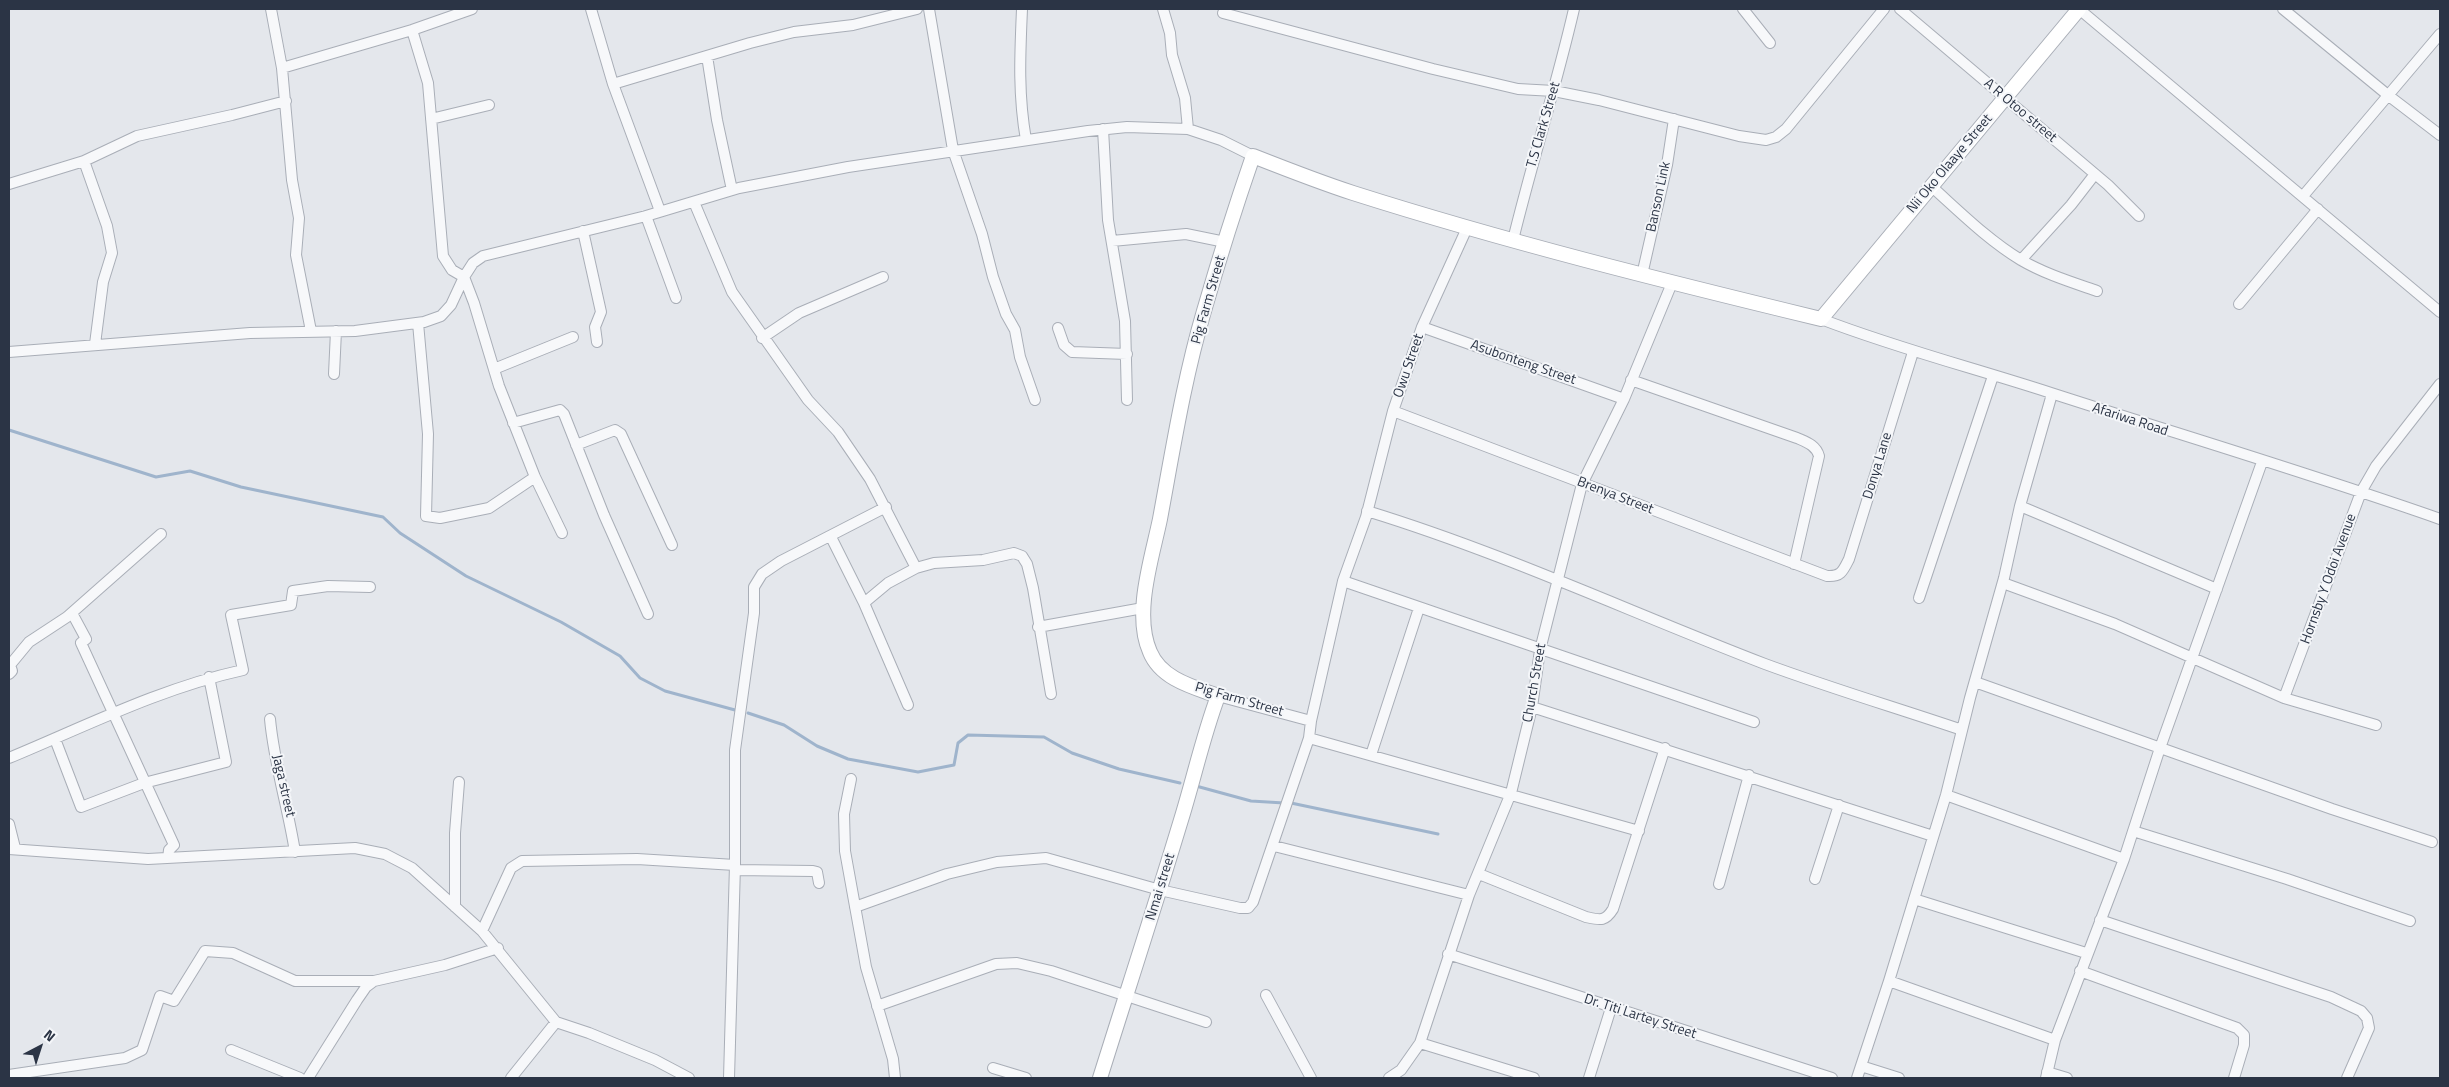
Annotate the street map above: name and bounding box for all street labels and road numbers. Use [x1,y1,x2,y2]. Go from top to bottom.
street label: A R Otoo street [1980,76,2060,146]
street label: T.S Clark Street [1524,80,1564,170]
street label: Nii Oko Olaaye Street [1904,111,1996,217]
street label: Banson Link [1643,160,1675,234]
street label: Pig Farm Street [1188,254,1230,346]
street label: Owu Street [1390,332,1428,400]
street label: Asubonteng Street [1468,337,1578,389]
street label: Afariwa Road [2090,400,2170,440]
street label: Donya Lane [1860,431,1896,501]
street label: Brenya Street [1574,474,1656,518]
street label: Hornsby Y Odoi Avenue [2298,512,2360,646]
street label: Church Street [1520,642,1550,724]
street label: Pig Farm Street [1193,679,1285,721]
street label: Jaga street [268,753,298,819]
street label: Nmai street [1143,851,1179,923]
street label: Dr. Titi Lartey Street [1582,991,1698,1043]

